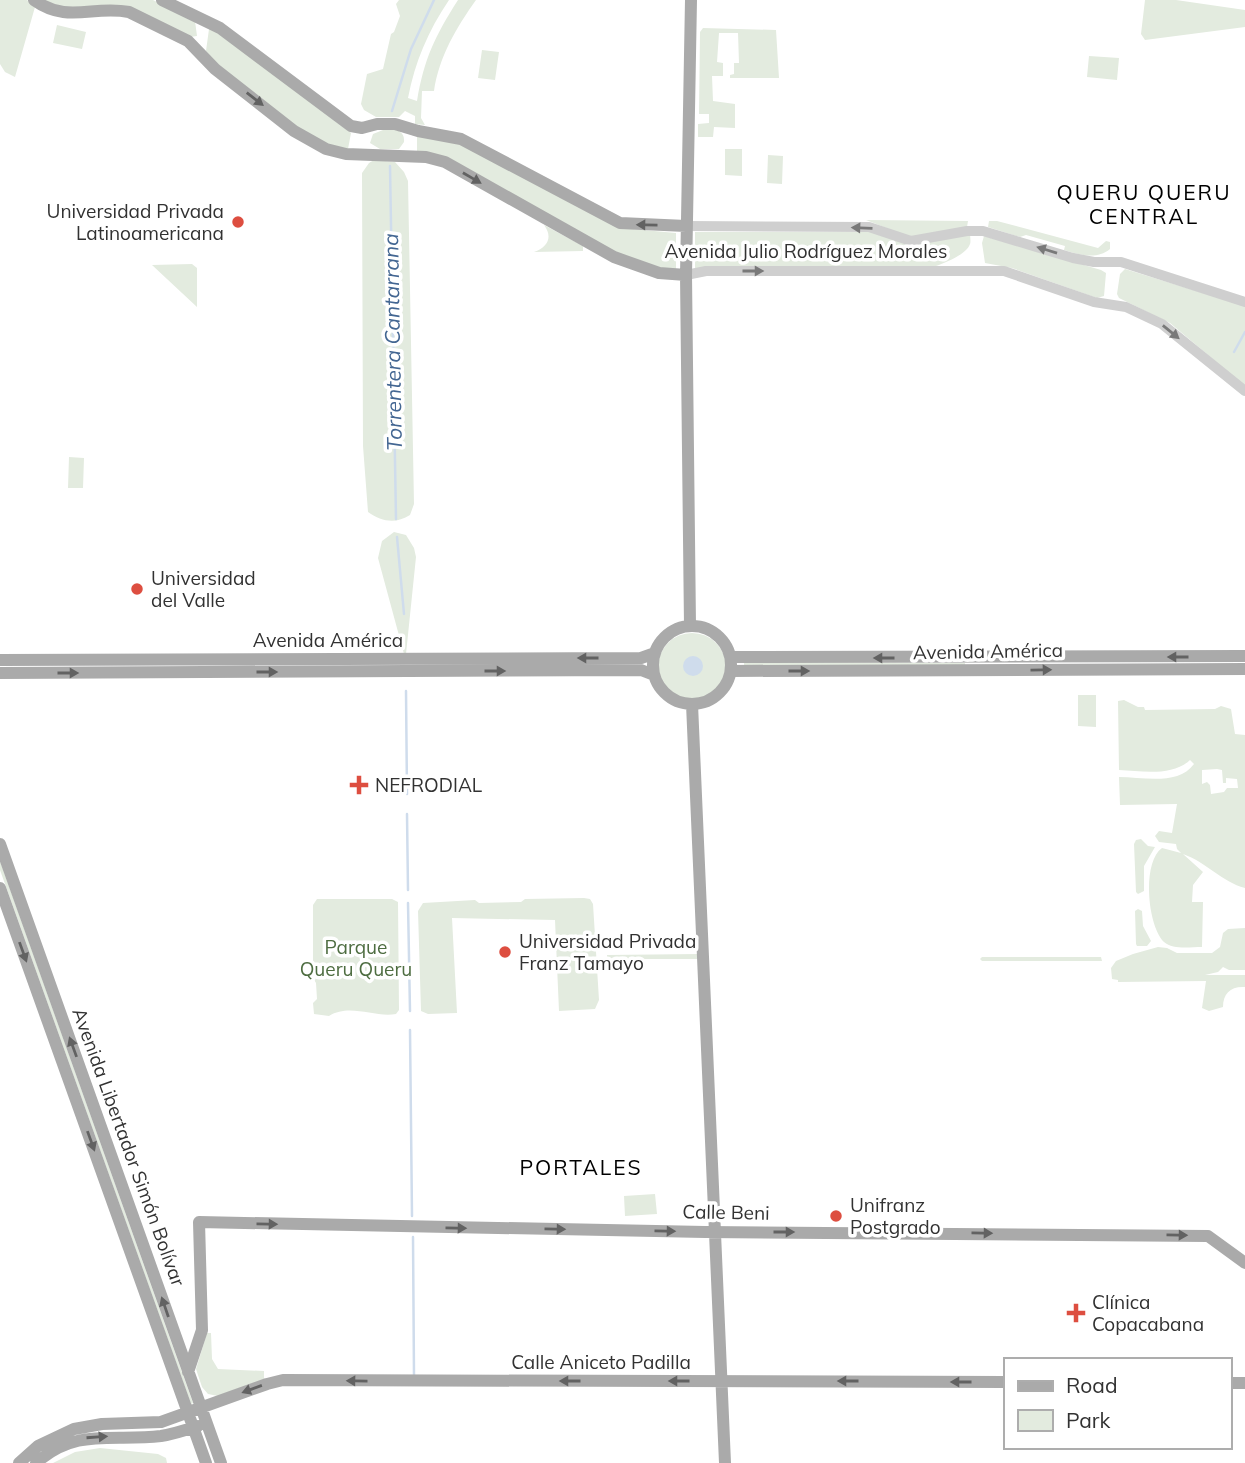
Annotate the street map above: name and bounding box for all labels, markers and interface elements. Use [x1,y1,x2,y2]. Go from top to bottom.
one-way arrow [245,91,263,106]
one-way arrow [463,172,482,184]
district label: QUERU QUERU CENTRAL [1057,179,1231,229]
place label: Universidad Privada Latinoamericana [47,199,224,245]
marker: Universidad Privada Latinoamericana [230,214,246,230]
one-way arrow [636,220,658,231]
one-way arrow [851,222,873,233]
water label: Torrentera Cantarrana [377,233,407,451]
street label: Avenida Julio Rodríguez Morales [665,239,948,263]
one-way arrow [1036,245,1057,255]
one-way arrow [743,265,765,276]
one-way arrow [1162,324,1180,339]
place label: Universidad del Valle [151,566,256,612]
marker: Universidad del Valle [129,581,145,597]
street label: Avenida América [253,628,403,652]
street label: Avenida América [913,638,1063,664]
one-way arrow [1166,651,1188,663]
one-way arrow [577,652,599,664]
one-way arrow [873,652,895,664]
one-way arrow [1030,664,1052,676]
one-way arrow [485,665,507,677]
one-way arrow [788,665,810,677]
one-way arrow [256,666,278,678]
one-way arrow [57,667,79,679]
place label: NEFRODIAL [375,773,483,797]
marker: NEFRODIAL [349,775,369,795]
place label: Universidad Privada Franz Tamayo [519,929,696,975]
park label: Parque Queru Queru [300,935,412,981]
one-way arrow [18,941,29,962]
marker: Universidad Privada Franz Tamayo [497,944,513,960]
street label: Avenida Libertador Simón Bolívar [67,1005,191,1289]
one-way arrow [67,1036,78,1057]
one-way arrow [86,1131,97,1152]
district label: PORTALES [519,1154,643,1180]
place label: Unifranz Postgrado [850,1193,941,1239]
street label: Calle Beni [682,1199,770,1225]
marker: Unifranz Postgrado [828,1208,844,1224]
one-way arrow [256,1218,278,1229]
one-way arrow [445,1222,467,1233]
one-way arrow [544,1223,566,1235]
one-way arrow [654,1225,676,1237]
one-way arrow [773,1226,795,1238]
one-way arrow [971,1227,993,1239]
one-way arrow [1166,1230,1188,1241]
place label: Clínica Copacabana [1092,1290,1204,1336]
one-way arrow [159,1297,170,1318]
marker: Clínica Copacabana [1066,1303,1086,1323]
street label: Calle Aniceto Padilla [511,1350,691,1374]
legend [1004,1358,1231,1449]
text: Road [1066,1372,1117,1398]
one-way arrow [346,1375,368,1386]
one-way arrow [559,1375,581,1387]
one-way arrow [837,1375,859,1387]
one-way arrow [668,1376,690,1387]
one-way arrow [950,1376,972,1388]
one-way arrow [242,1384,263,1395]
text: Park [1066,1407,1110,1433]
one-way arrow [86,1431,108,1442]

